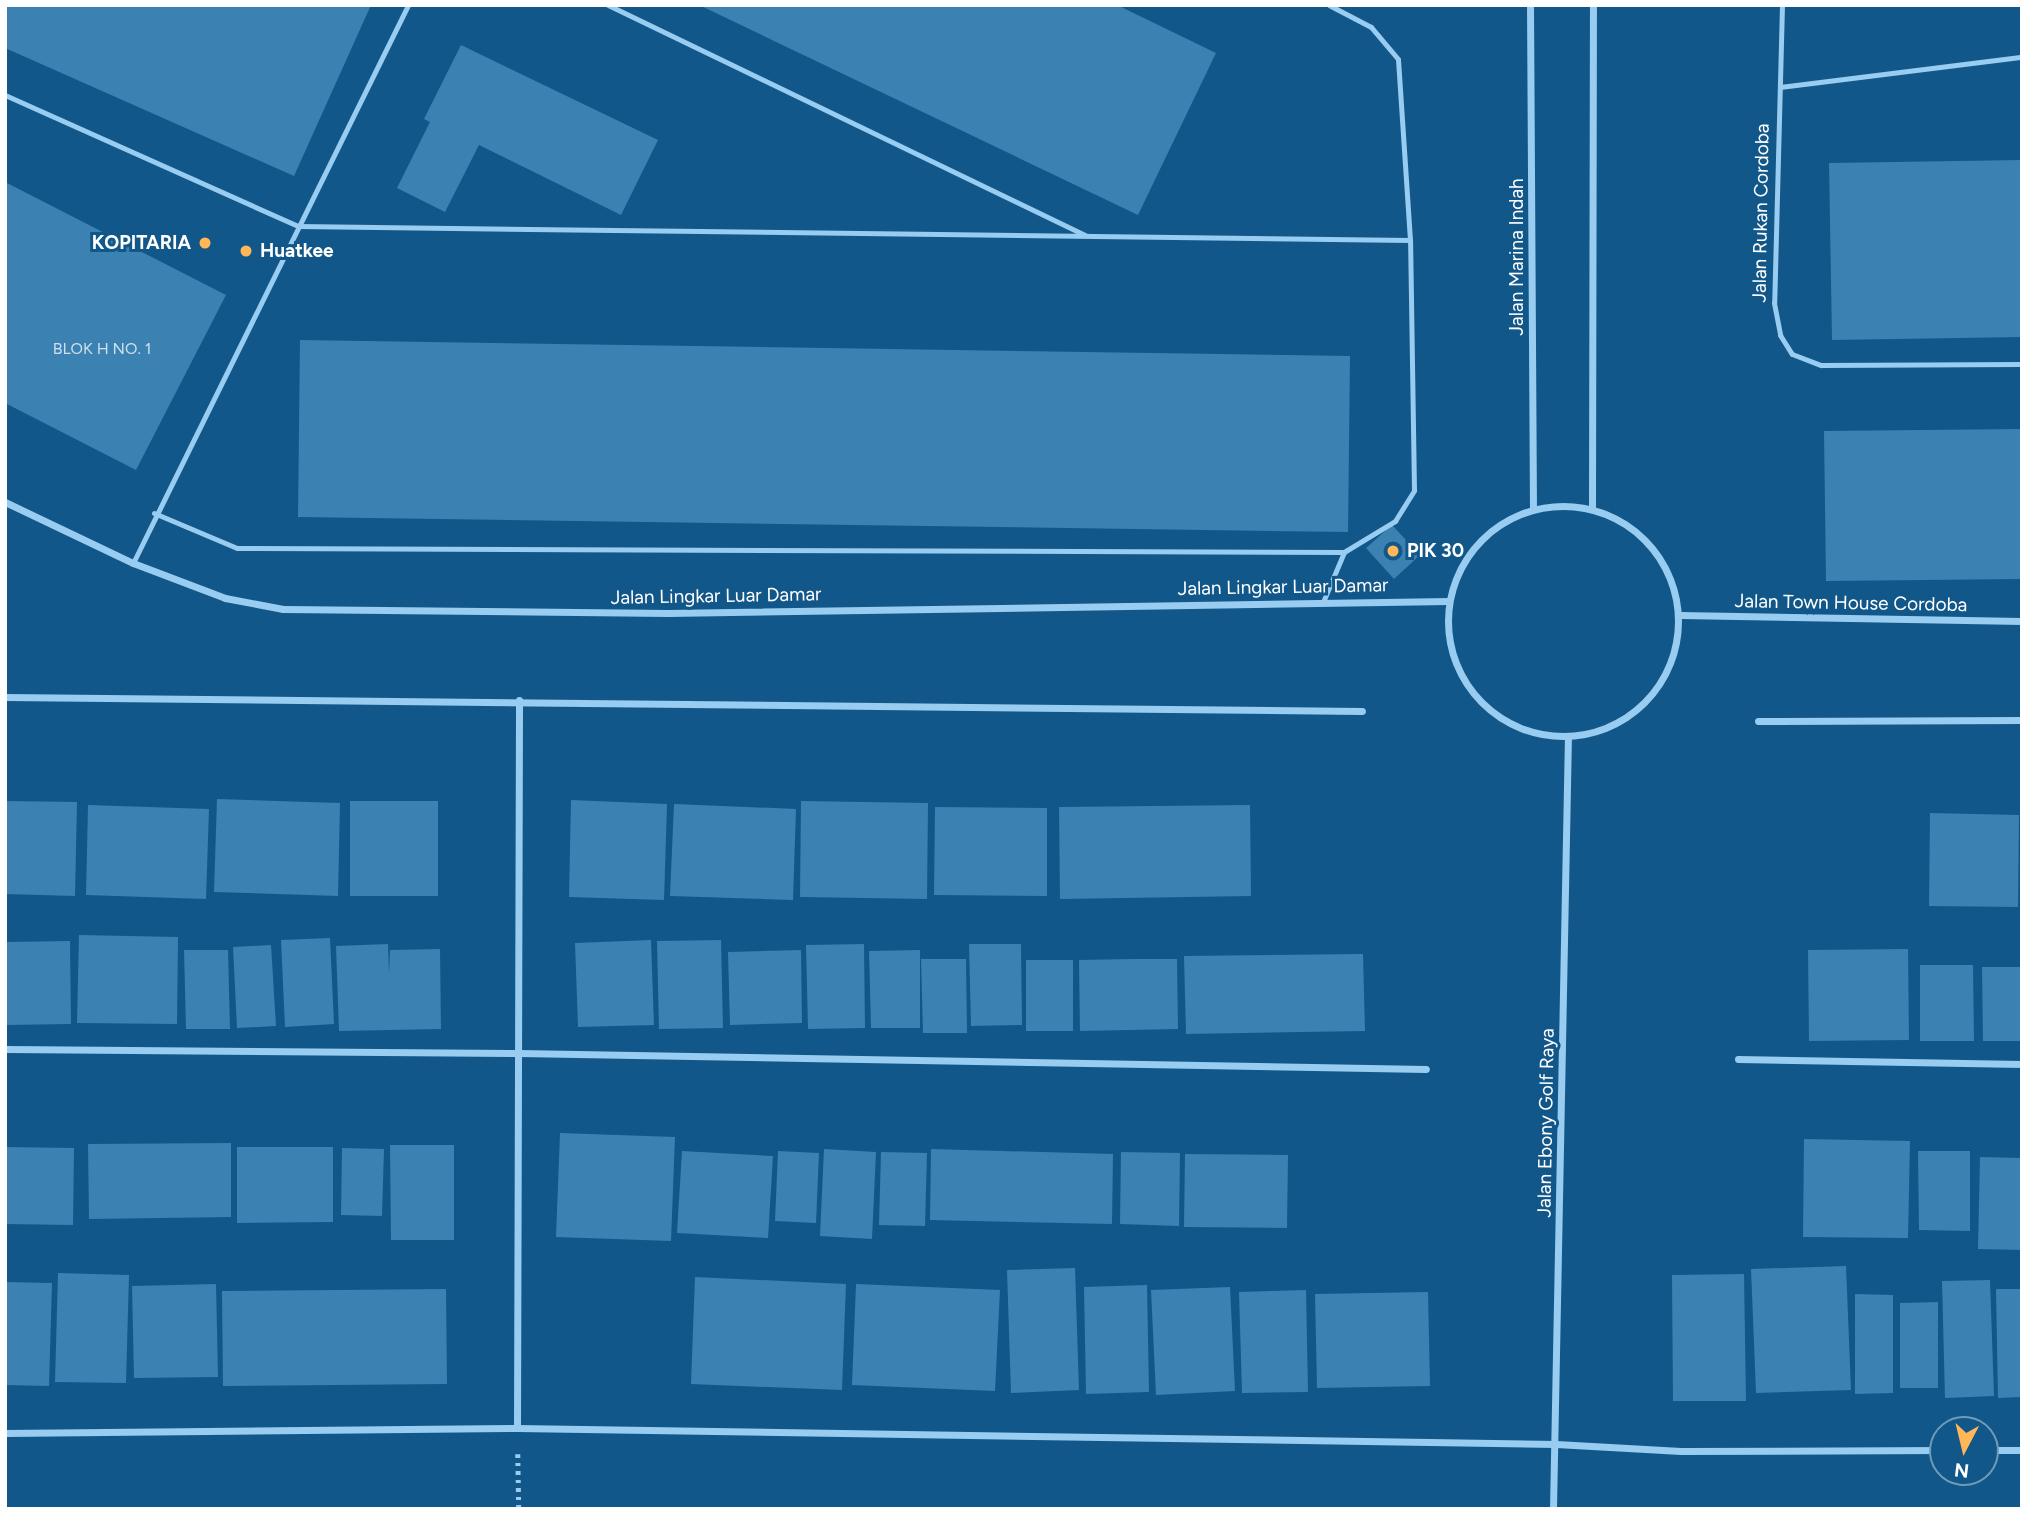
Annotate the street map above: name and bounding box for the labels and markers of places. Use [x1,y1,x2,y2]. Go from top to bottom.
place label: KOPITARIA [92,232,191,254]
marker: KOPITARIA [197,235,213,251]
place label: Huatkee [260,240,334,262]
marker: Huatkee [238,243,254,259]
place label: PIK 30 [1407,540,1464,562]
marker: PIK 30 [1385,543,1401,559]

